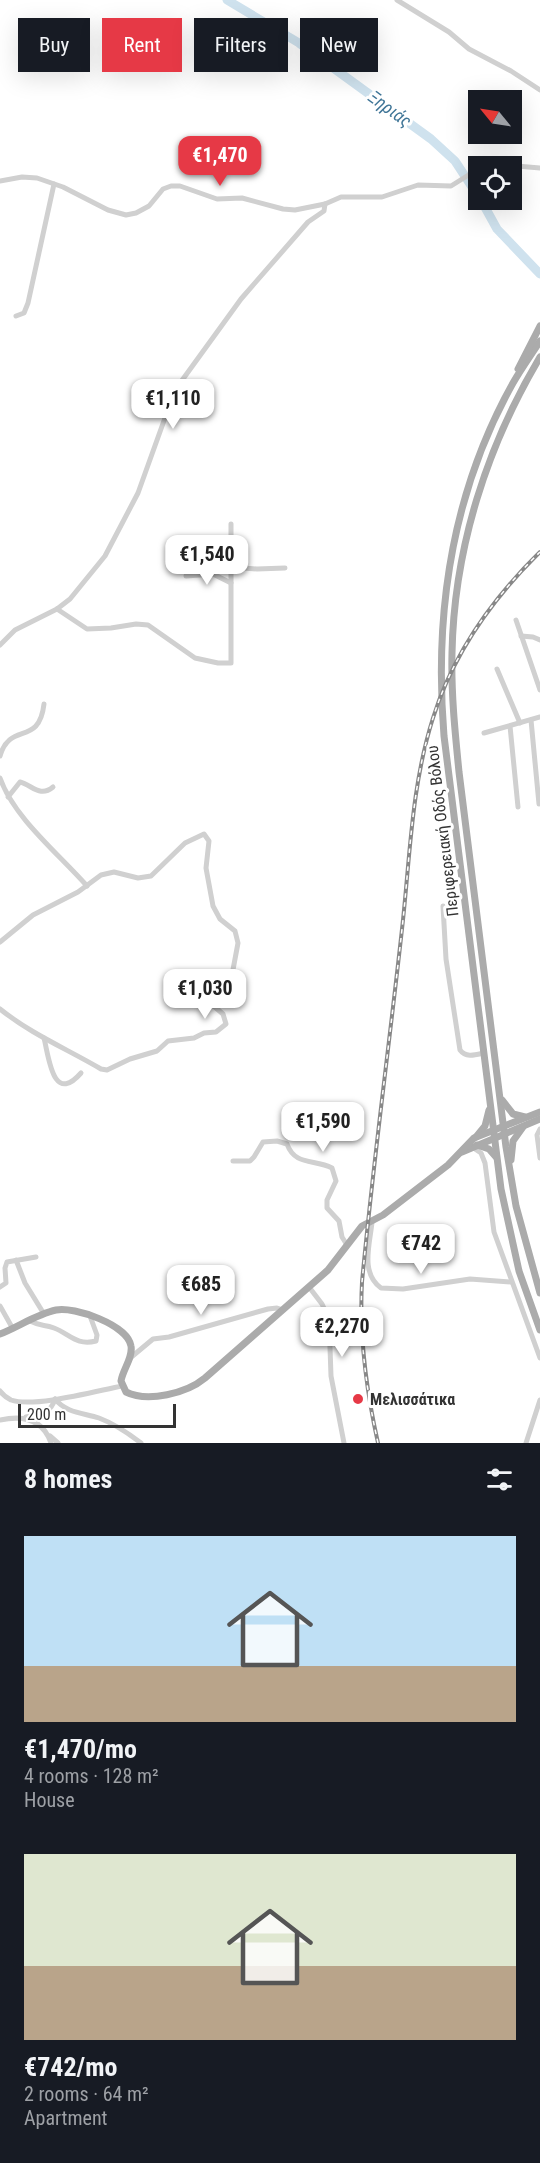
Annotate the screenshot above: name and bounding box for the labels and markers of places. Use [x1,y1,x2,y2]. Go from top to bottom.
pin: €1,470 [171,136,269,187]
pin: €1,110 [124,379,222,430]
pin: €1,540 [158,535,256,586]
pin: €1,030 [156,969,254,1020]
pin: €1,590 [274,1102,372,1153]
pin: €742 [385,1224,457,1275]
pin: €685 [165,1265,237,1316]
pin: €2,270 [293,1307,391,1358]
place label: Μελισσάτικα [370,1390,455,1409]
marker: Μελισσάτικα [351,1392,365,1406]

